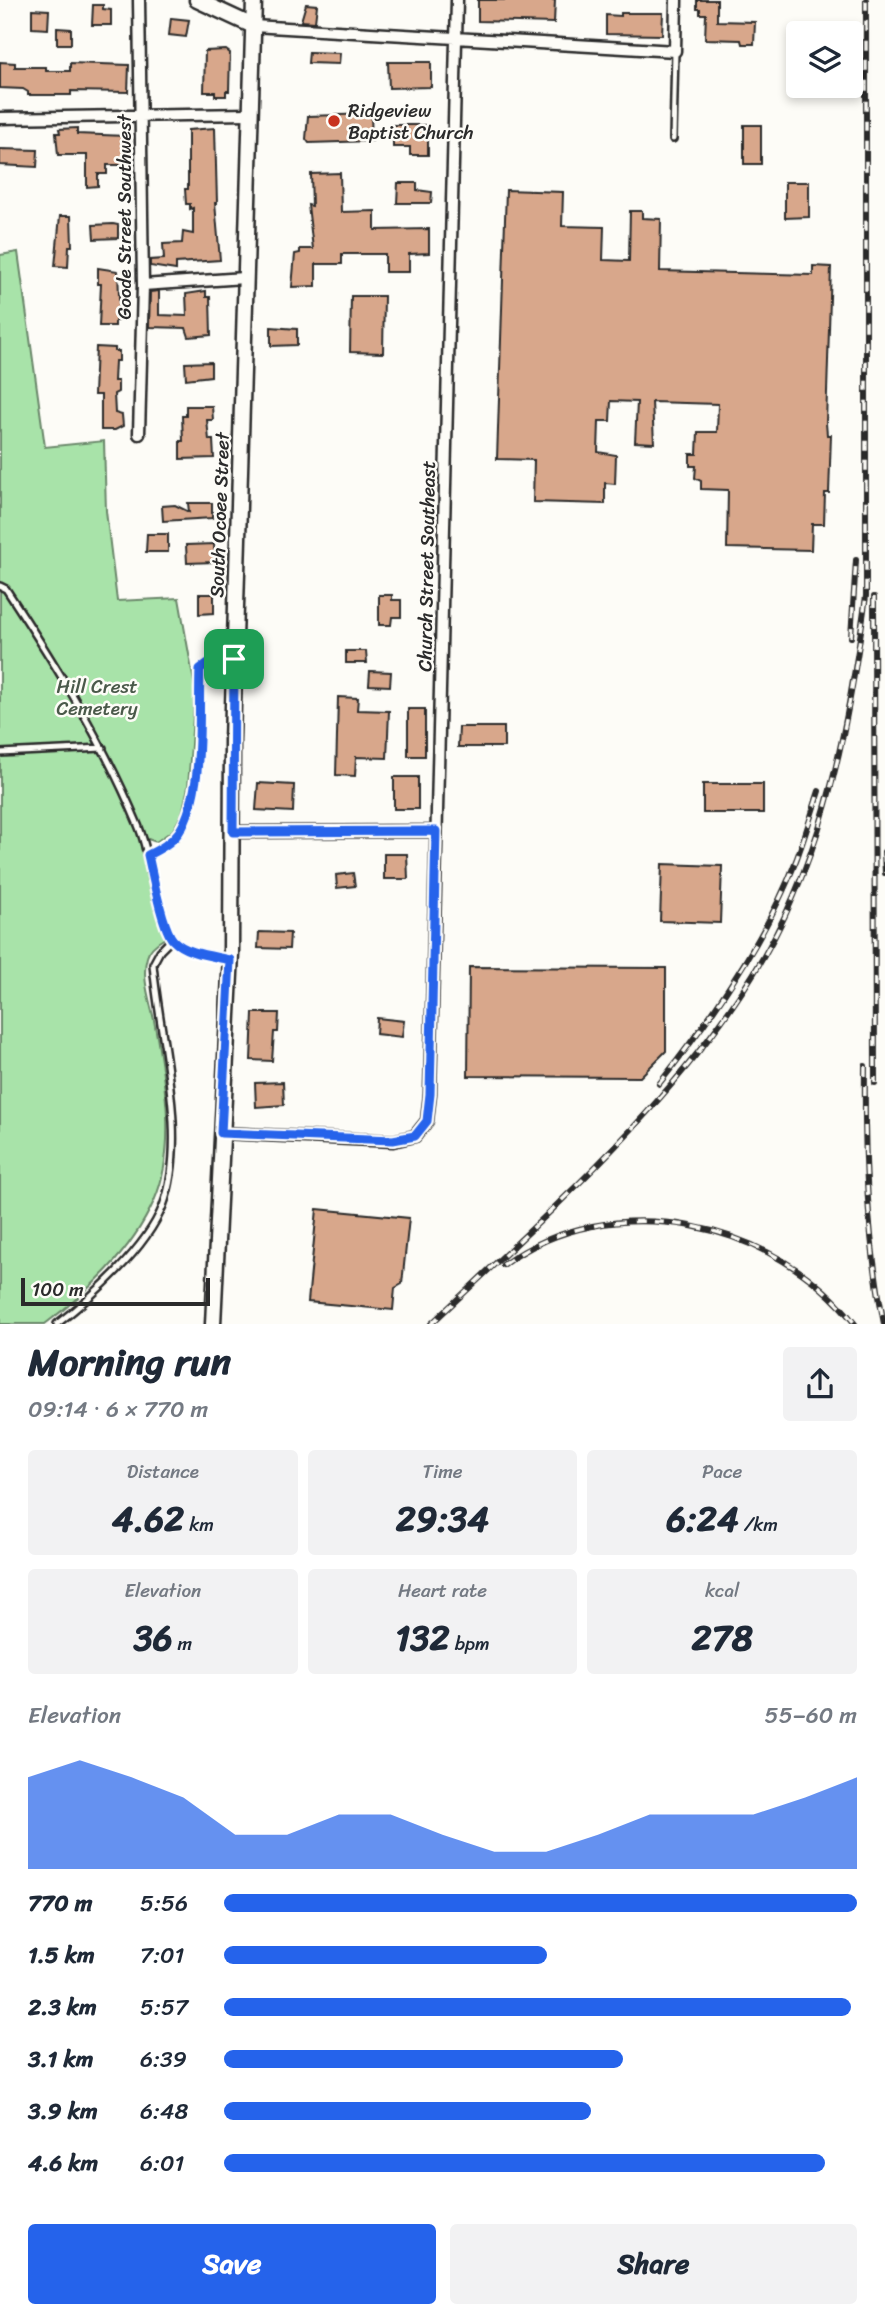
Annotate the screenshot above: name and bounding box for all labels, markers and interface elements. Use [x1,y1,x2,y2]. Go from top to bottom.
map controls [786,21,863,98]
button: layers [786,21,863,98]
place label: Ridgeview Baptist Church [348,94,473,149]
street label: Goode Street Southwest [108,113,141,320]
marker: Ridgeview Baptist Church [326,113,342,129]
street label: South Ocoee Street [200,431,239,598]
street label: Church Street Southeast [408,460,445,672]
pin [204,629,264,689]
icon: arrive [215,640,253,678]
park label: Hill Crest Cemetery [56,670,138,725]
text: 100 m [32,1273,84,1306]
scale bar [21,1275,210,1307]
text: Morning run [28,1329,231,1396]
button: share [783,1347,857,1421]
text: 09:14 · 6 × 770 m [28,1389,208,1430]
text: Distance [127,1455,199,1488]
text: Time [422,1455,463,1488]
text: Pace [702,1455,742,1488]
text: 4.62 [112,1488,184,1550]
text: 29:34 [396,1488,489,1550]
text: 6:24 [666,1488,739,1550]
text: km [184,1508,214,1541]
text: /km [739,1508,778,1541]
text: Elevation [124,1574,201,1607]
text: Heart rate [398,1574,487,1607]
text: kcal [705,1574,739,1607]
text: 36 [134,1607,173,1669]
text: 132 [395,1607,450,1669]
text: 278 [692,1607,753,1669]
text: m [173,1627,192,1660]
text: bpm [450,1627,490,1660]
text: Elevation [28,1695,121,1736]
text: 55–60 m [765,1695,857,1736]
text: 770 m [28,1883,92,1924]
text: 5:56 [140,1883,188,1924]
text: 1.5 km [28,1935,95,1976]
text: 7:01 [140,1935,184,1976]
text: 2.3 km [28,1987,97,2028]
text: 5:57 [140,1987,188,2028]
text: 3.1 km [28,2039,93,2080]
text: 6:39 [140,2039,187,2080]
text: 3.9 km [28,2091,98,2132]
text: 6:48 [140,2091,188,2132]
text: 4.6 km [28,2143,98,2184]
text: 6:01 [140,2143,184,2184]
button: Save [28,2224,436,2304]
button: Share [450,2224,857,2304]

